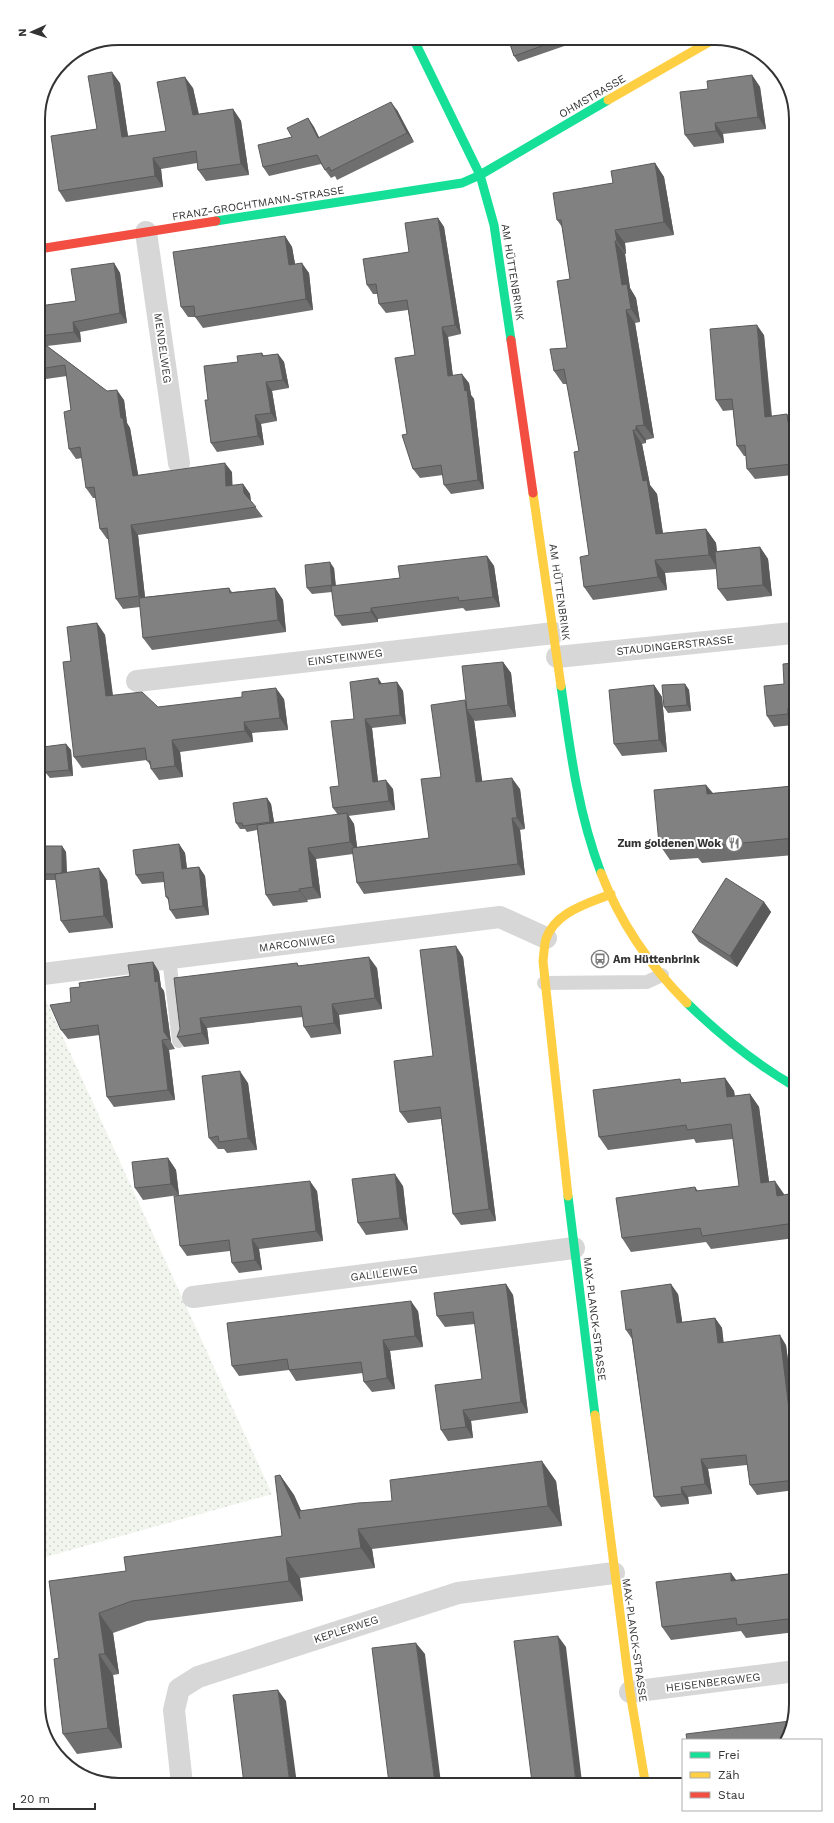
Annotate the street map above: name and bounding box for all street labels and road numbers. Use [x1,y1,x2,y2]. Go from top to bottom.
street label: OHMSTRASSE [557,72,628,121]
street label: FRANZ-GROCHTMANN-STRASSE [171,183,345,224]
street label: AM HÜTTENBRINK [498,223,528,321]
street label: MENDELWEG [151,312,174,384]
street label: AM HÜTTENBRINK [546,543,574,641]
street label: STAUDINGERSTRASSE [616,633,734,658]
street label: EINSTEINWEG [307,646,383,669]
street label: MARCONIWEG [258,932,336,955]
street label: MAX-PLANCK-STRASSE [580,1256,609,1382]
street label: GALILEIWEG [350,1263,418,1284]
street label: MAX-PLANCK-STRASSE [619,1577,650,1703]
street label: KEPLERWEG [312,1613,380,1646]
street label: HEISENBERGWEG [665,1670,761,1695]

